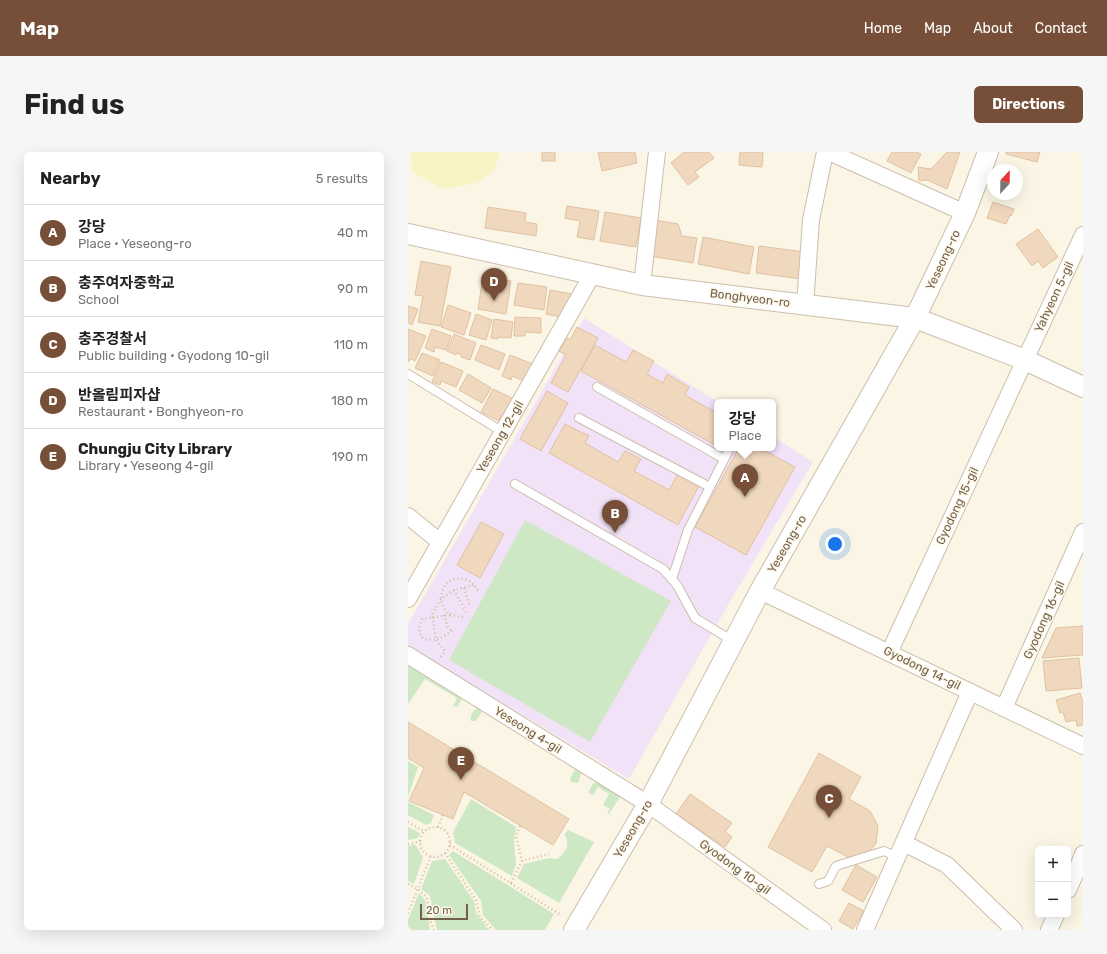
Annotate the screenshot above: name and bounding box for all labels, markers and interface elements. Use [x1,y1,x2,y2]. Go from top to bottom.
text: Map [20,17,59,40]
text: Home [864,20,902,37]
text: Map [924,20,951,37]
text: About [973,20,1013,37]
text: Contact [1035,20,1087,37]
button: Directions [974,86,1083,123]
text: Find us [24,88,124,121]
north arrow [987,164,1023,200]
text: Nearby [40,168,101,188]
text: 5 results [316,171,368,186]
text: 강당 [78,218,106,236]
text: A [48,225,58,240]
text: 40 m [337,225,368,240]
street label: Yeseong-ro [923,228,963,292]
text: Place · Yeseong-ro [78,236,192,251]
street label: Yahyeon 5-gil [1031,259,1077,335]
pin: D [481,268,507,301]
text: 충주여자중학교 [78,274,175,292]
text: B [48,281,58,296]
text: 90 m [337,281,368,296]
street label: Bonghyeon-ro [709,286,791,310]
text: School [78,292,119,307]
text: 충주경찰서 [78,330,147,348]
text: C [48,337,58,352]
text: 110 m [334,337,368,352]
text: Public building · Gyodong 10-gil [78,348,269,363]
text: 반올림피자샵 [78,386,161,404]
text: D [48,393,58,408]
text: 180 m [331,393,368,408]
street label: Yeseong 12-gil [474,398,526,476]
popup [714,399,776,451]
text: Restaurant · Bonghyeon-ro [78,404,244,419]
text: 강당 [728,410,756,428]
text: Place [728,428,762,443]
text: Chungju City Library [78,440,232,458]
text: E [49,449,57,464]
text: 190 m [332,449,368,464]
text: Library · Yeseong 4-gil [78,458,213,473]
pin: A [732,464,758,497]
street label: Gyodong 15-gil [933,465,981,547]
pin: B [602,500,628,533]
street label: Yeseong-ro [765,512,809,576]
your location [825,534,845,554]
street label: Gyodong 16-gil [1021,579,1068,661]
street label: Gyodong 14-gil [881,643,963,693]
street label: Yeseong 4-gil [492,704,564,756]
pin: E [448,747,474,780]
pin: C [816,785,842,818]
street label: Yeseong-ro [611,797,655,861]
street label: Gyodong 10-gil [697,837,773,898]
map controls [1035,846,1071,918]
button: + [1035,846,1071,882]
button: − [1035,882,1071,918]
scale bar [420,902,468,921]
text: 20 m [426,904,452,917]

